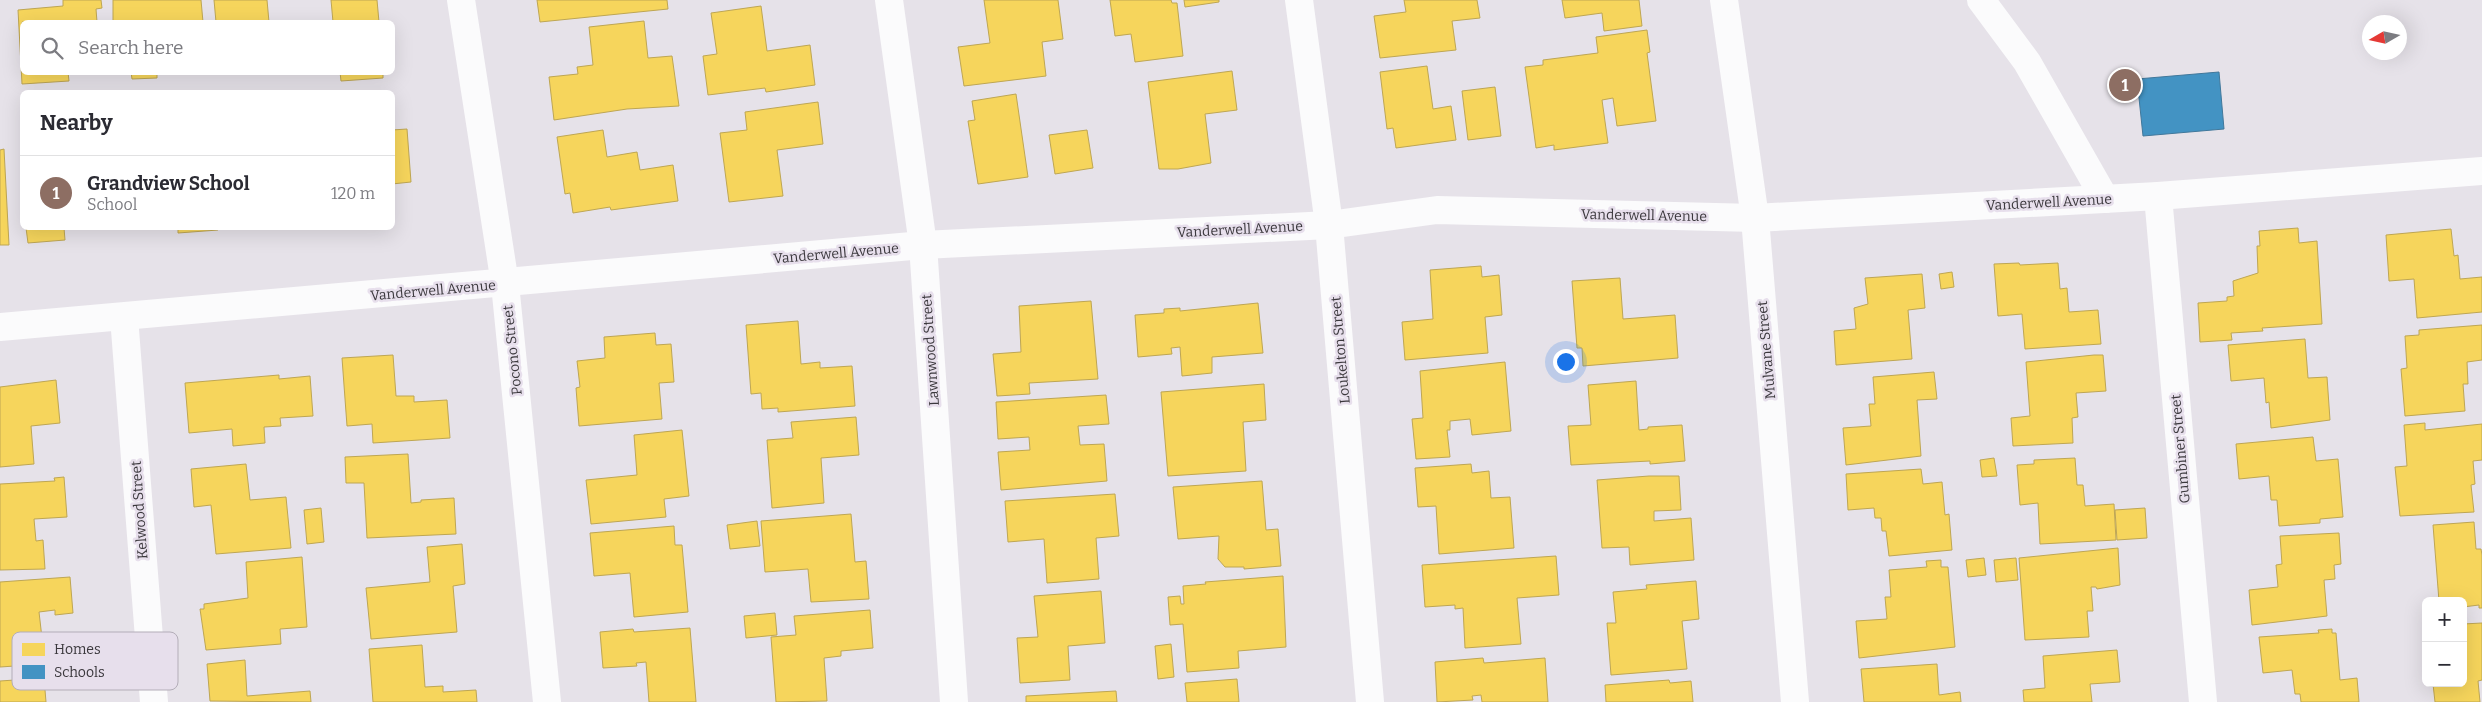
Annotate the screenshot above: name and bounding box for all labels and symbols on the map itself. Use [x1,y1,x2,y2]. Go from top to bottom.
north arrow [2362,15,2407,60]
pin: 1 [2109,66,2141,104]
street label: Vanderwell Avenue [1986,191,2112,214]
street label: Vanderwell Avenue [1581,206,1707,225]
street label: Vanderwell Avenue [1177,218,1303,241]
street label: Vanderwell Avenue [773,240,900,267]
street label: Vanderwell Avenue [370,277,497,304]
street label: Lawnwood Street [918,293,943,406]
street label: Loukelton Street [1327,296,1354,404]
street label: Mulvane Street [1754,300,1779,400]
street label: Pocono Street [499,304,526,396]
your location [1553,349,1579,375]
street label: Gumbiner Street [2167,394,2194,504]
street label: Kelwood Street [128,460,151,560]
legend [12,632,178,690]
text: Homes [54,641,101,658]
text: Schools [54,664,105,681]

